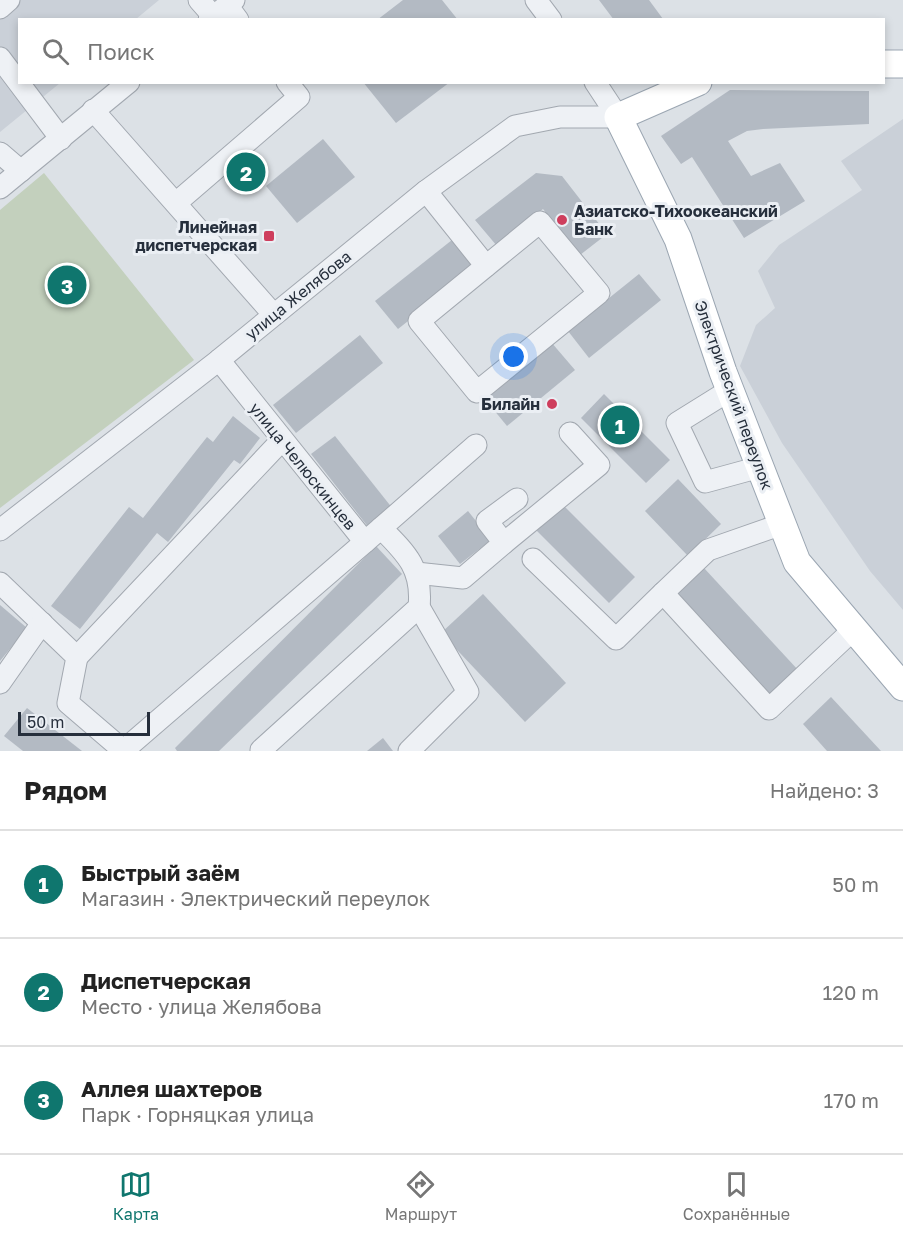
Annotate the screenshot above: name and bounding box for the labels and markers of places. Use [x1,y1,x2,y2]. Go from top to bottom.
pin: 2 [226,150,266,195]
place label: Азиатско-Тихоокеанский Банк [574,201,778,239]
marker: Азиатско-Тихоокеанский Банк [555,213,569,227]
place label: Линейная диспетчерская [135,217,257,255]
marker: Линейная диспетчерская [262,229,276,243]
pin: 3 [48,262,86,308]
place label: Билайн [481,394,540,414]
marker: Билайн [545,397,559,411]
pin: 1 [600,402,640,448]

